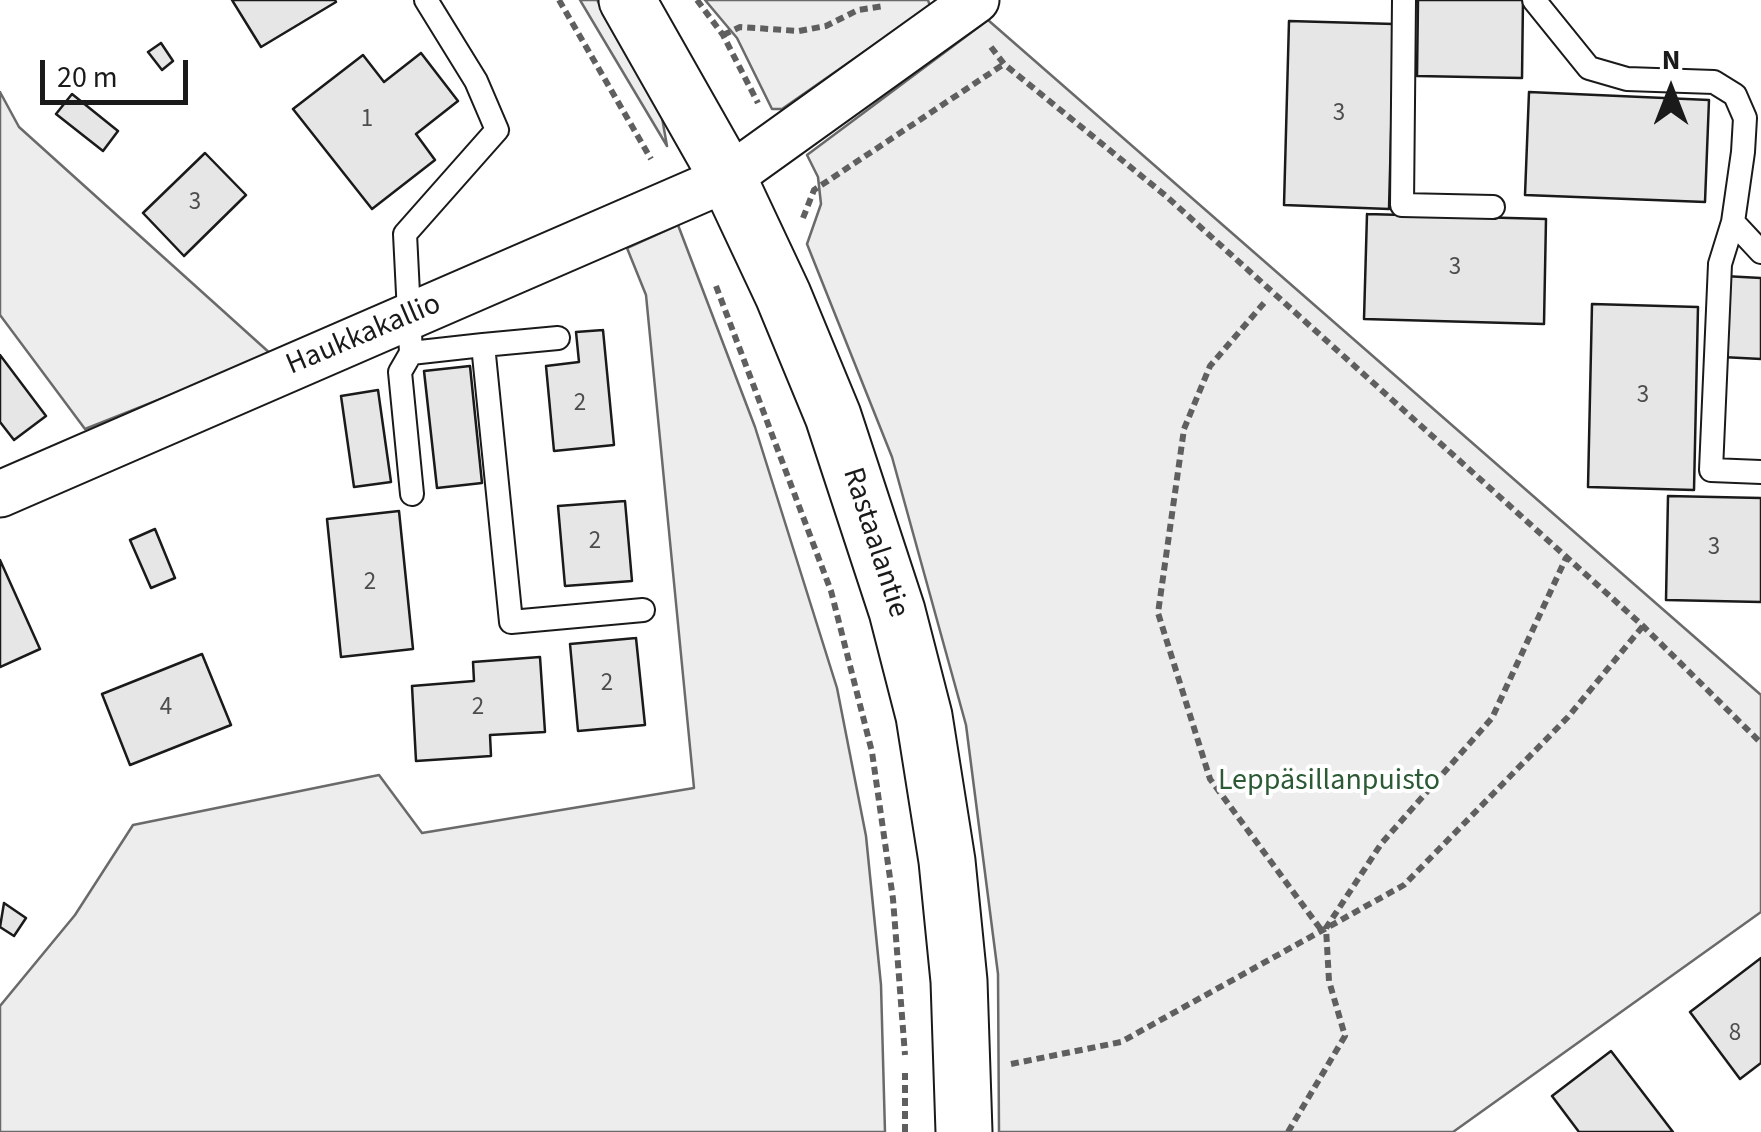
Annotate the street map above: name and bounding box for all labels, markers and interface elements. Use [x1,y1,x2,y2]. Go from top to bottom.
scale bar [45,40,192,102]
north arrow [1621,40,1721,140]
text: N [1662,40,1680,80]
text: 20 m [57,56,118,99]
house number: 3 [1333,100,1345,130]
house number: 1 [361,106,373,136]
house number: 3 [189,189,201,219]
house number: 3 [1449,254,1461,284]
street label: Haukkakallio [281,287,447,385]
house number: 3 [1637,382,1649,412]
house number: 2 [574,390,586,420]
street label: Rastaalantie [833,464,915,622]
house number: 2 [589,528,601,558]
house number: 3 [1708,534,1720,564]
house number: 2 [364,569,376,599]
house number: 2 [601,670,613,700]
house number: 4 [160,694,172,724]
house number: 2 [472,694,484,724]
park label: Leppäsillanpuisto [1218,764,1440,800]
house number: 8 [1729,1020,1741,1050]

